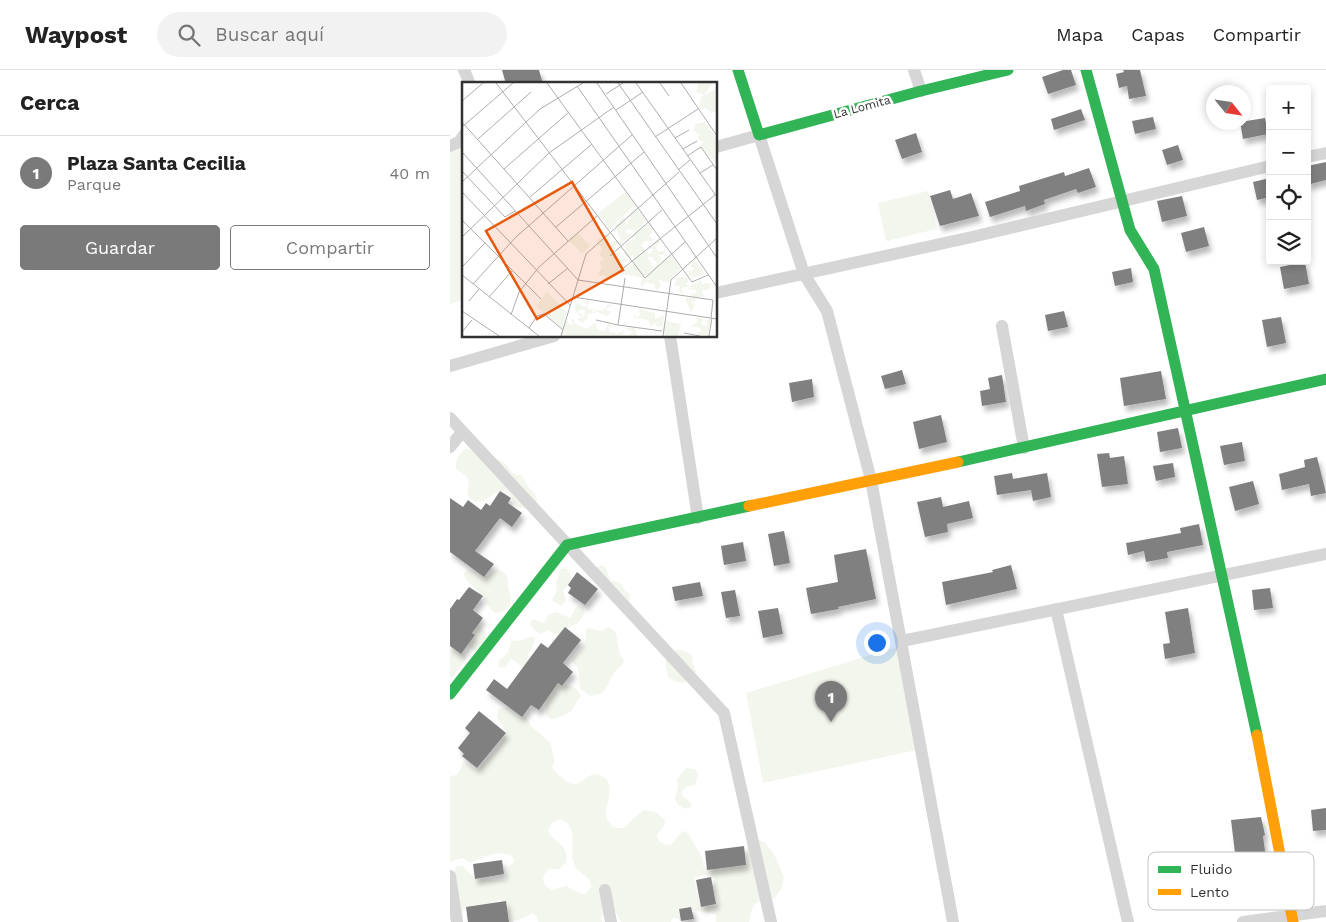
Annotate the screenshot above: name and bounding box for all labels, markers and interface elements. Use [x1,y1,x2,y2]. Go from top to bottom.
search box [157,12,507,57]
text: Waypost [25,21,127,49]
icon: search [175,21,203,49]
text: Buscar aquí [215,23,324,46]
text: Mapa [1056,24,1103,45]
text: Capas [1131,24,1185,45]
text: Compartir [1213,24,1301,45]
inset map [462,82,718,338]
north arrow [1206,85,1251,130]
map controls [1266,85,1311,265]
button: + [1266,85,1311,130]
text: Cerca [20,90,79,115]
street label: La Lomita [832,93,892,121]
button: − [1266,130,1311,175]
text: Plaza Santa Cecilia [67,152,246,175]
text: 1 [33,164,39,183]
text: 40 m [390,164,430,183]
text: Parque [67,175,121,194]
button: locate [1266,175,1311,220]
button: layers [1266,220,1311,265]
button: Guardar [20,225,220,270]
button: Compartir [230,225,430,270]
your location [864,630,890,656]
pin: 1 [815,681,847,722]
legend [1148,852,1314,910]
text: Fluido [1190,861,1232,877]
text: Lento [1190,884,1229,900]

